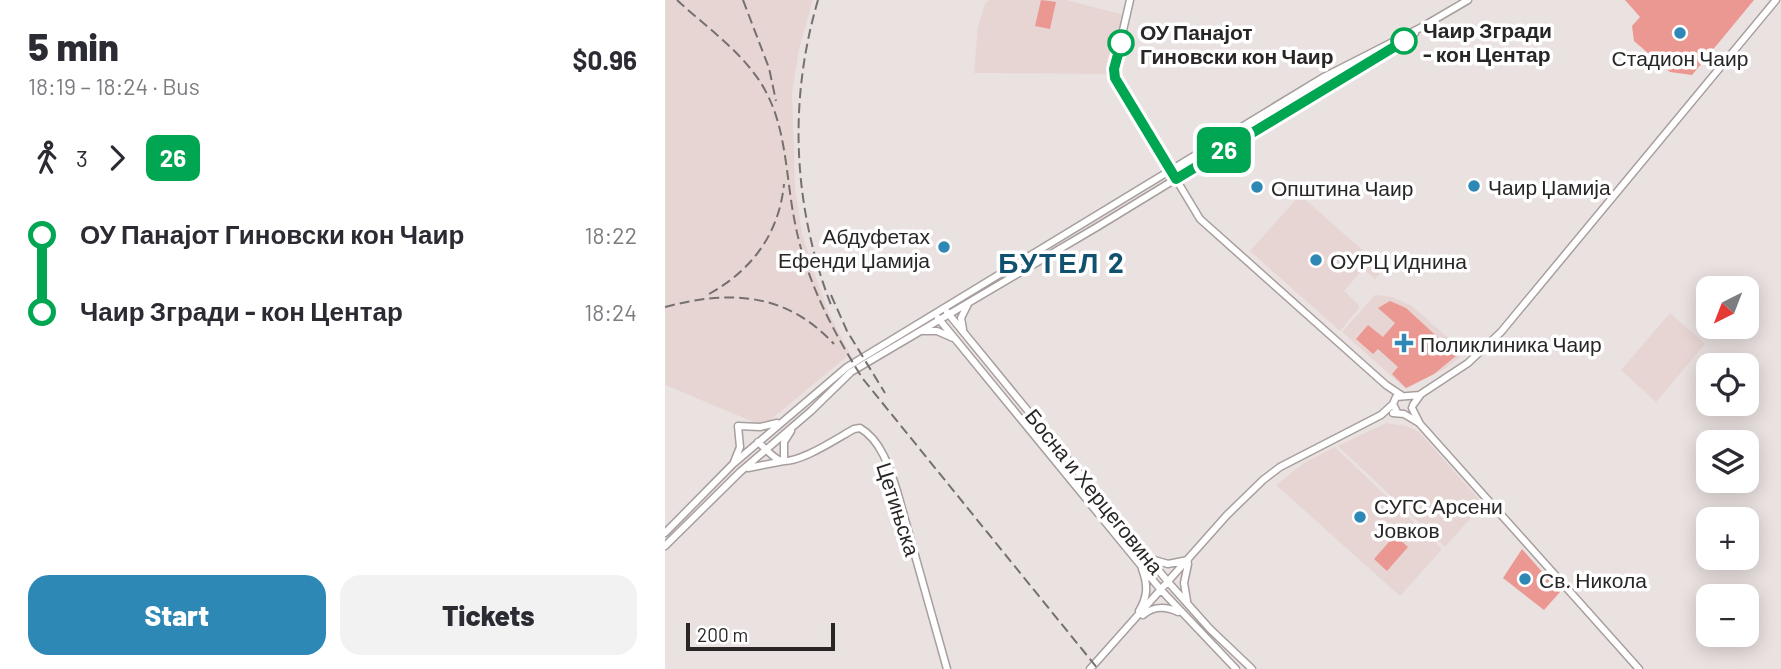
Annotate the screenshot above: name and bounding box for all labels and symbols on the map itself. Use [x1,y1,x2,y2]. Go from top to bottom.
place label: Чаир Згради - кон Центар [1423,17,1552,66]
place label: ОУ Панајот Гиновски кон Чаир [1140,19,1334,68]
marker: Стадион Чаир [1672,25,1688,41]
marker: Чаир Згради - кон Центар [1391,28,1417,54]
marker: ОУ Панајот Гиновски кон Чаир [1108,30,1134,56]
place label: Стадион Чаир [1612,45,1748,70]
line badge: 26 [1193,127,1255,173]
place label: Чаир Џамија [1488,174,1611,199]
place label: Општина Чаир [1271,175,1413,200]
marker: Чаир Џамија [1466,178,1482,194]
marker: Општина Чаир [1249,179,1265,195]
place label: Абдуфетах Ефенди Џамија [778,223,930,272]
marker: Абдуфетах Ефенди Џамија [936,239,952,255]
district label: БУТЕЛ 2 [998,245,1126,279]
place label: ОУРЦ Иднина [1330,248,1467,273]
marker: ОУРЦ Иднина [1308,252,1324,268]
north arrow [1696,276,1759,340]
place label: Поликлиника Чаир [1420,331,1602,356]
marker: Поликлиника Чаир [1394,333,1414,353]
street label: Босна и Херцеговина [1021,403,1169,579]
street label: Цетињска [872,459,926,559]
place label: СУГС Арсени Јовков [1374,493,1503,542]
marker: СУГС Арсени Јовков [1352,509,1368,525]
place label: Св. Никола [1539,567,1647,592]
marker: Св. Никола [1517,571,1533,587]
scale bar [686,620,835,652]

